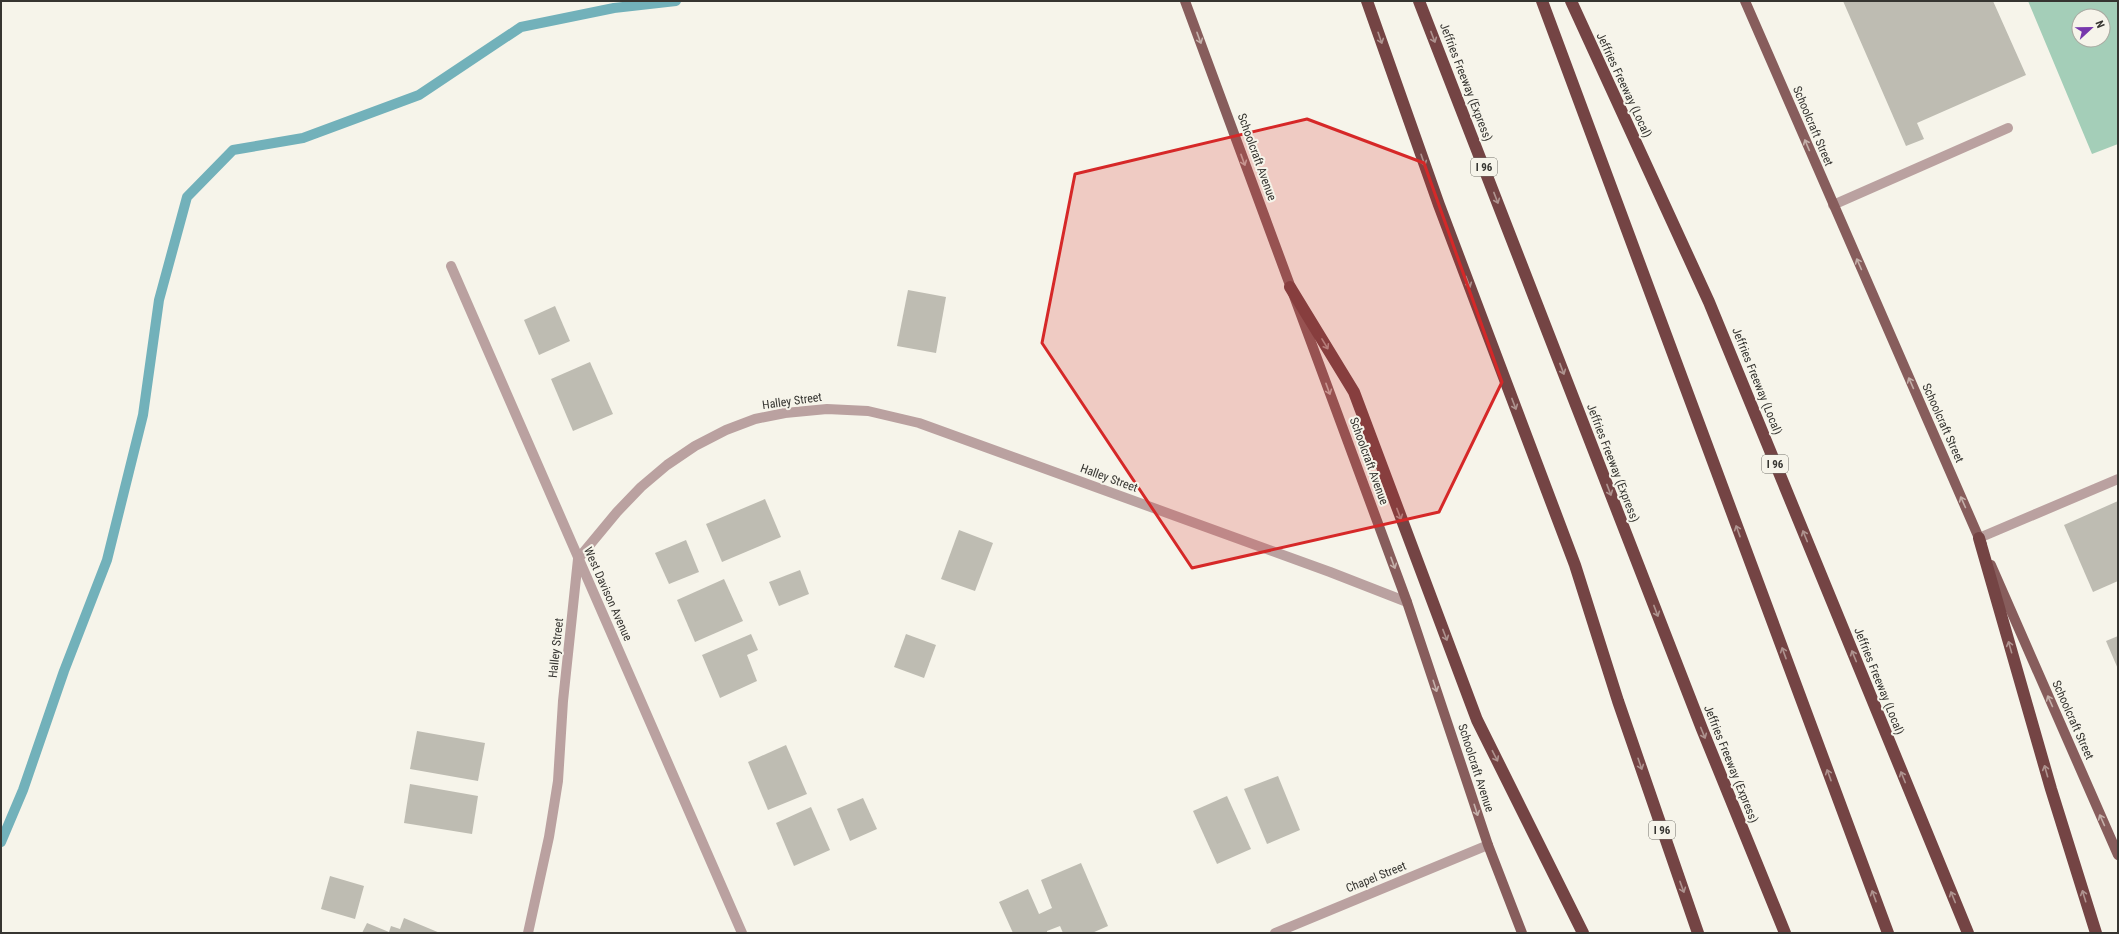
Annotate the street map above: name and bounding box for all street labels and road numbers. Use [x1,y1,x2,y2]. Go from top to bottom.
street label: Jeffries Freeway (Express) [1437,21,1495,143]
street label: Jeffries Freeway (Local) [1594,30,1654,140]
street label: Schoolcraft Street [1790,84,1836,168]
street label: Schoolcraft Avenue [1235,112,1279,203]
road number: I 96 [1471,158,1497,176]
street label: Jeffries Freeway (Local) [1729,325,1785,437]
street label: Schoolcraft Street [1919,381,1967,465]
street label: Halley Street [761,390,823,412]
street label: Jeffries Freeway (Express) [1584,402,1642,524]
street label: Schoolcraft Avenue [1347,416,1391,507]
road number: I 96 [1762,455,1788,473]
street label: Halley Street [1078,461,1140,495]
street label: West Davison Avenue [581,545,635,643]
street label: Halley Street [546,617,566,679]
street label: Jeffries Freeway (Local) [1851,625,1907,737]
street label: Schoolcraft Street [2049,678,2097,762]
street label: Jeffries Freeway (Express) [1701,703,1761,825]
street label: Schoolcraft Avenue [1455,722,1497,814]
road number: I 96 [1649,821,1675,839]
street label: Chapel Street [1344,858,1408,895]

